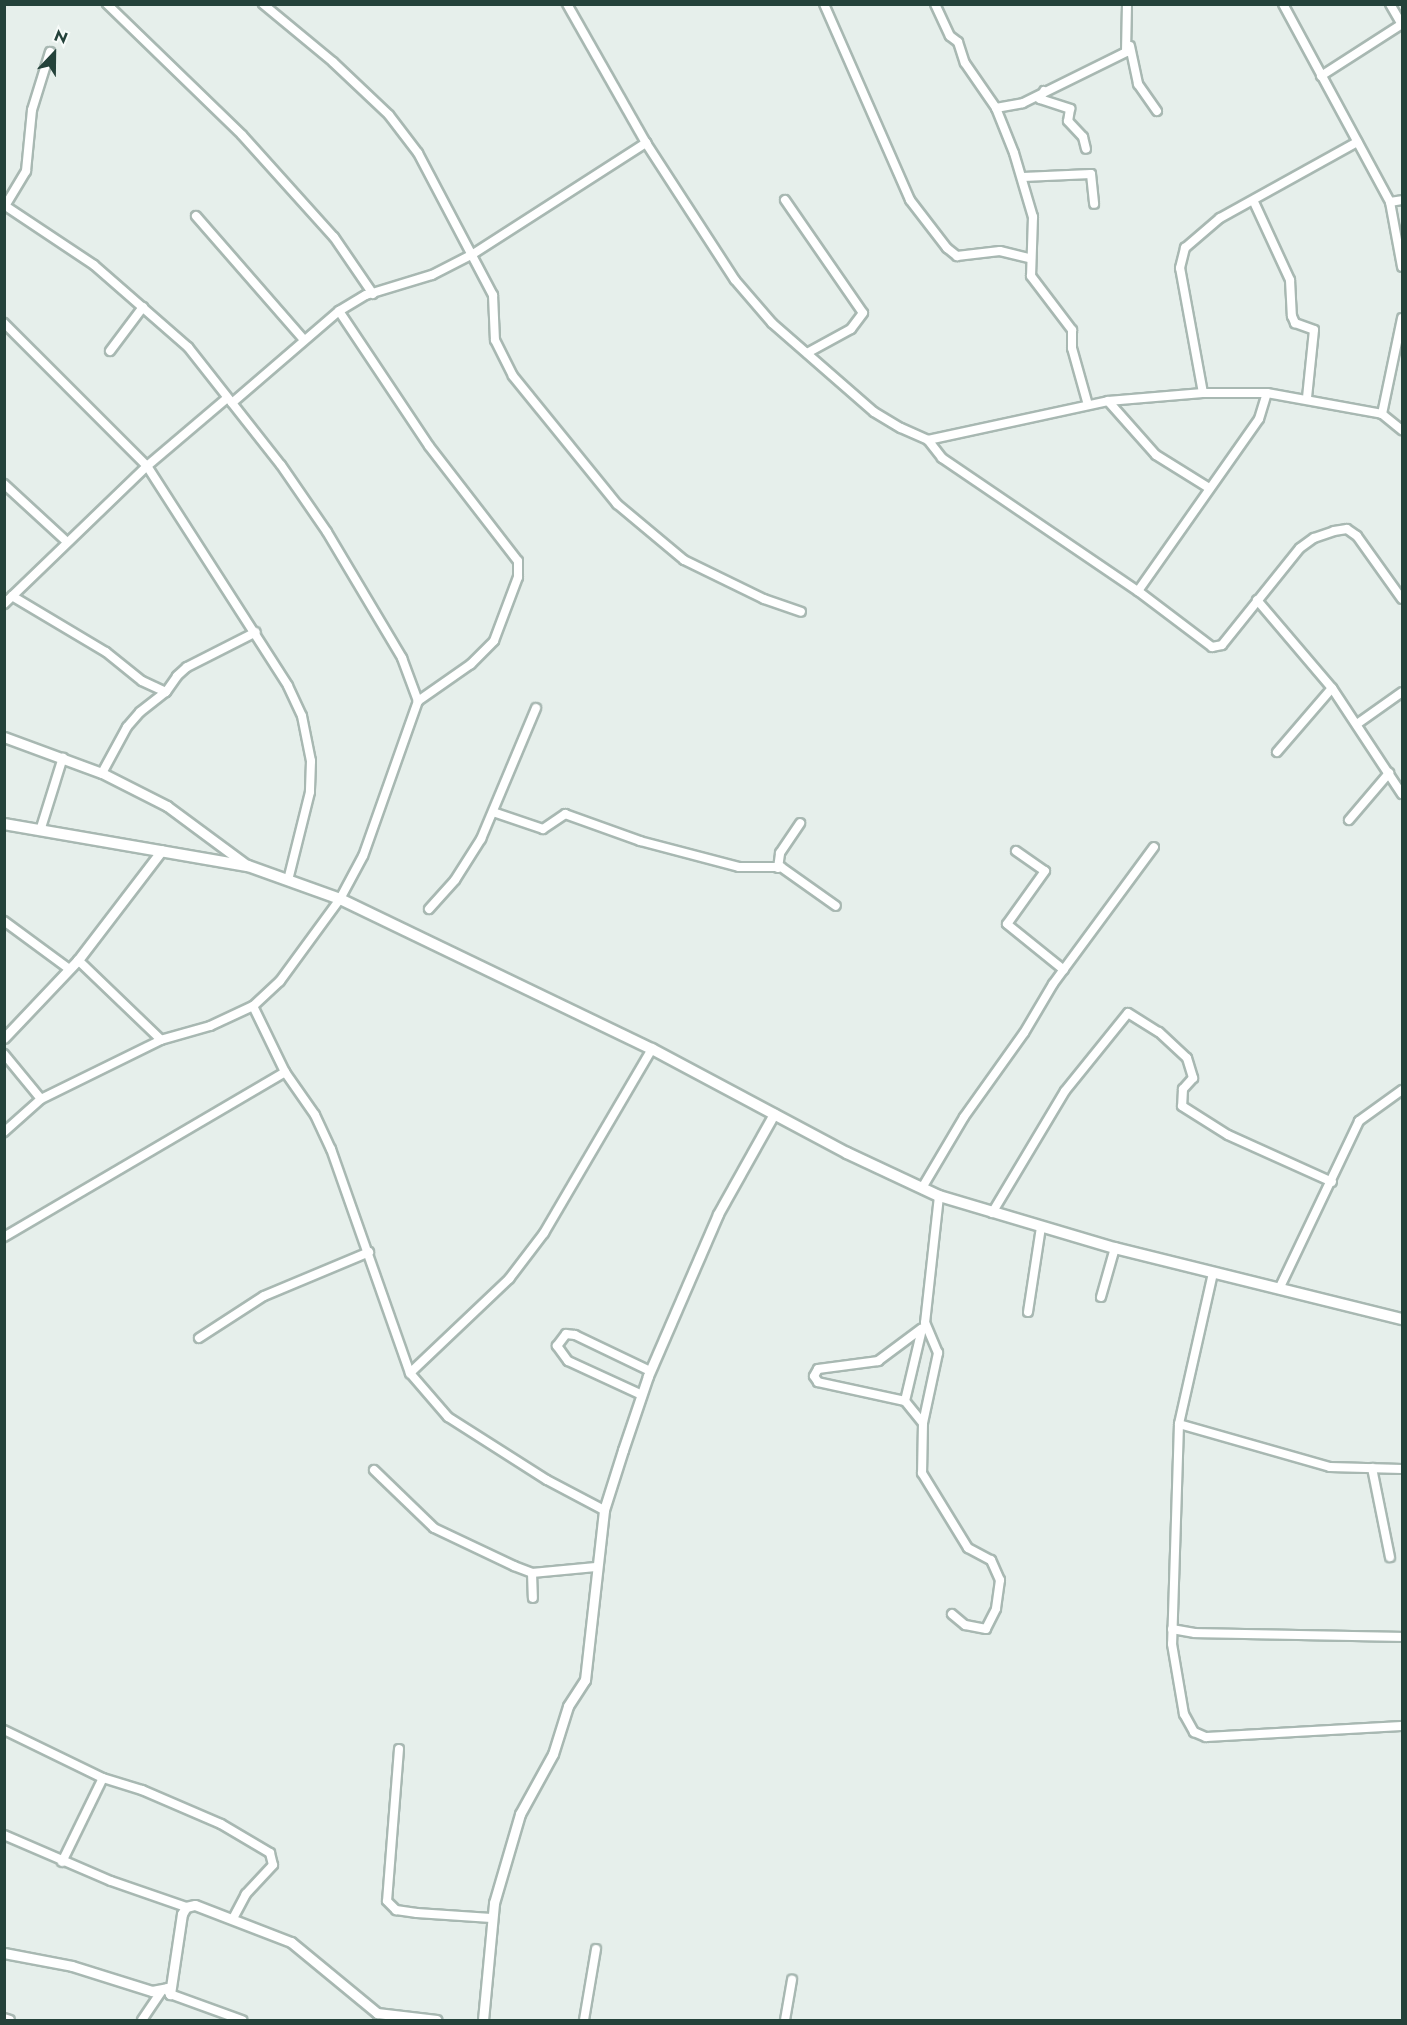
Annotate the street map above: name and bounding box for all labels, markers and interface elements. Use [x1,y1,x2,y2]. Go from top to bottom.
north arrow [24,24,84,84]
text: N [51,24,71,50]

